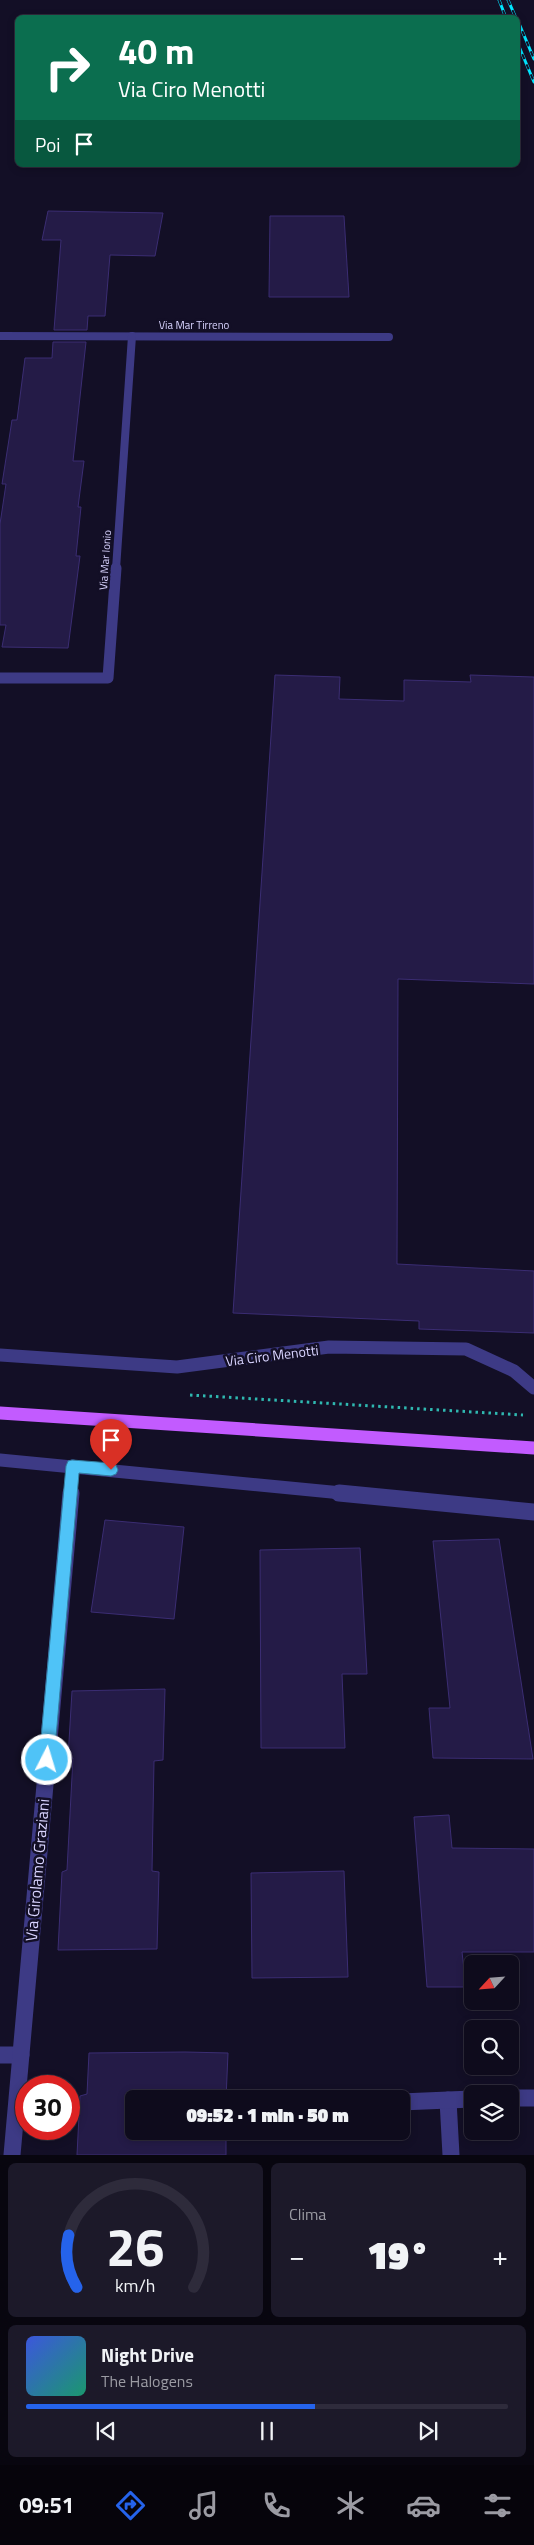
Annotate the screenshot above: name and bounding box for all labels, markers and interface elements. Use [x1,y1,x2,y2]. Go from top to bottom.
text: 40 m [118,24,194,78]
icon: right [35,35,100,100]
text: Via Ciro Menotti [118,72,265,106]
text: Poi [35,130,60,159]
icon: arrive [70,130,98,158]
street label: Via Mar Tirreno [159,317,230,333]
street label: Via Mar Ionio [95,529,115,591]
street label: Via Ciro Menotti [224,1339,320,1371]
pin [90,1419,132,1470]
icon: arrive [97,1426,125,1454]
position arrow [20,1733,72,1785]
street label: Via Girolamo Graziani [19,1798,55,1942]
north arrow [464,1955,519,2010]
map controls [464,1955,519,2140]
button: search [464,2020,519,2075]
speed limit sign: 30 [15,2075,80,2140]
button: layers [464,2085,519,2140]
text: 09:52 · 1 min · 50 m [186,2100,349,2129]
text: Clima [289,2202,326,2226]
text: 26 [106,2207,165,2286]
text: 19° [367,2226,430,2284]
text: − [289,2234,305,2277]
text: + [492,2234,508,2277]
text: km/h [115,2272,156,2299]
text: Night Drive [101,2340,194,2369]
text: The Halogens [101,2369,193,2393]
icon: previous [92,2417,120,2445]
icon: pause [253,2417,281,2445]
icon: next [414,2417,442,2445]
text: 09:51 [19,2488,74,2522]
icon: directions [113,2488,148,2523]
icon: music [186,2488,221,2523]
icon: phone [259,2488,294,2523]
icon: climate [333,2488,368,2523]
icon: car [406,2488,441,2523]
icon: filters [480,2488,515,2523]

